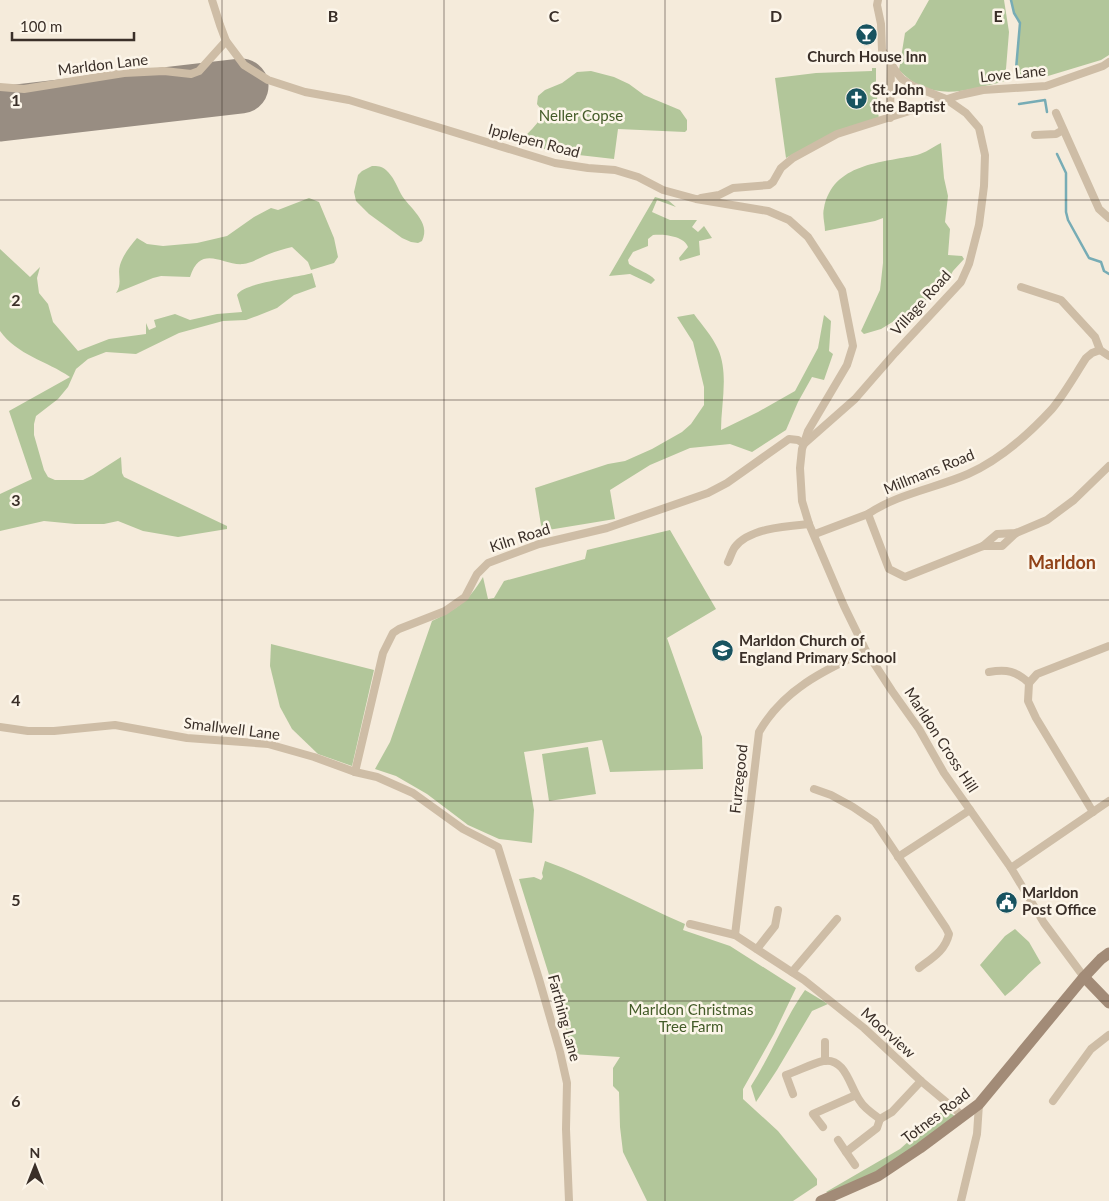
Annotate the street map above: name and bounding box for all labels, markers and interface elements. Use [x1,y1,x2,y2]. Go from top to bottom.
text: B [328,6,338,25]
text: C [549,6,560,25]
text: D [770,6,782,25]
text: E [993,6,1003,25]
scale bar [12,10,135,42]
text: 100 m [20,17,62,35]
bar icon: Church House Inn [855,22,879,46]
place label: Church House Inn [807,47,927,65]
street label: Marldon Lane [57,50,149,78]
street label: Love Lane [979,61,1047,85]
place label: St. John the Baptist [872,80,946,115]
church icon: St. John the Baptist [844,87,868,111]
text: 1 [11,90,21,109]
park label: Neller Copse [539,106,623,124]
street label: Ipplepen Road [486,119,582,161]
street label: Village Road [886,266,954,338]
text: 2 [11,290,21,309]
street label: Millmans Road [881,445,977,497]
text: 3 [11,490,21,509]
street label: Kiln Road [487,519,552,555]
district label: Marldon [1028,551,1096,573]
place label: Marldon Church of England Primary School [739,631,896,666]
school or university icon: Marldon Church of England Primary School [711,638,735,662]
street label: Marldon Cross Hill [901,683,983,795]
text: 4 [11,690,21,709]
street label: Smallwell Lane [183,713,281,743]
street label: Furzegood [725,743,751,814]
place label: Marldon Post Office [1022,883,1096,918]
text: 5 [11,890,21,909]
public building icon: Marldon Post Office [994,890,1018,914]
street label: Farthing Lane [545,972,585,1063]
park label: Marldon Christmas Tree Farm [629,1000,753,1035]
street label: Moorview [858,1003,920,1062]
street label: Totnes Road [898,1084,973,1147]
text: 6 [11,1091,21,1110]
north arrow [10,1141,60,1191]
text: N [30,1144,40,1161]

